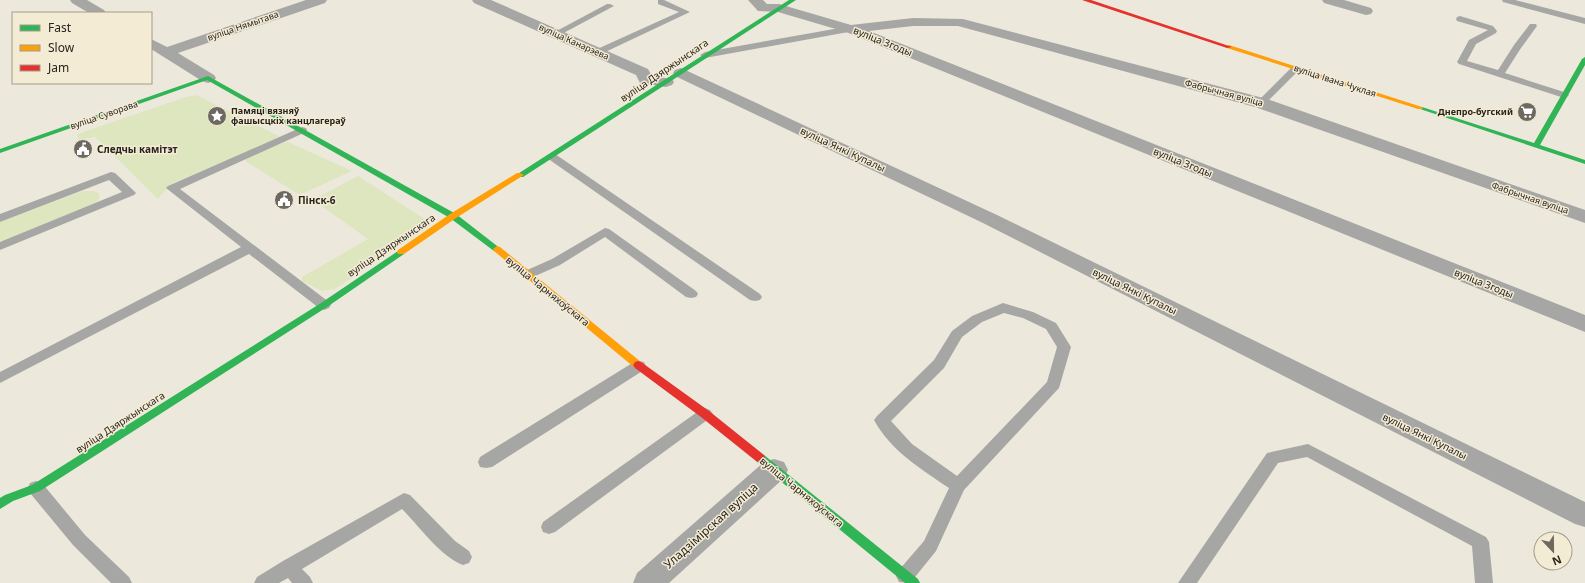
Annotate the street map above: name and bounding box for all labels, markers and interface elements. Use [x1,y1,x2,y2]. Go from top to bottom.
street label: вуліца Нямытава [206,7,280,44]
legend [12,12,152,84]
text: Fast [48,19,72,36]
street label: вуліца Канарэева [537,20,611,63]
street label: вуліца Згоды [851,23,915,59]
street label: вуліца Дзяржынскага [617,35,711,105]
text: Slow [48,39,75,56]
text: Jam [47,59,69,76]
street label: вуліца Івана Чуклая [1292,61,1378,100]
street label: Фабрычная вуліца [1184,76,1265,109]
street label: вуліца Суворава [68,97,139,132]
supermarket icon: Днепро-бугский [1516,101,1538,123]
place label: Памяці вязняў фашысцкіх канцлагераў [231,104,346,127]
place icon: Памяці вязняў фашысцкіх канцлагераў [206,105,228,127]
place label: Днепро-бугский [1438,105,1513,118]
street label: вуліца Янкі Купалы [798,123,888,175]
public building icon: Следчы камітэт [72,138,94,160]
place label: Следчы камітэт [97,142,178,156]
street label: вуліца Згоды [1151,144,1215,180]
street label: Фабрычная вуліца [1490,178,1570,217]
public building icon: Пінск-6 [273,189,295,211]
place label: Пінск-6 [298,193,336,207]
street label: вуліца Дзяржынскага [344,210,438,280]
street label: вуліца Чарняхоўскага [503,253,593,329]
street label: вуліца Янкі Купалы [1090,264,1180,318]
street label: вуліца Згоды [1452,265,1516,301]
street label: вуліца Дзяржынскага [73,388,167,456]
street label: вуліца Янкі Купалы [1380,409,1470,463]
street label: вуліца Чарняхоўскага [757,454,847,530]
street label: Уладзімірская вуліца [660,479,761,573]
north arrow [1533,531,1573,571]
text: N [1550,552,1564,569]

